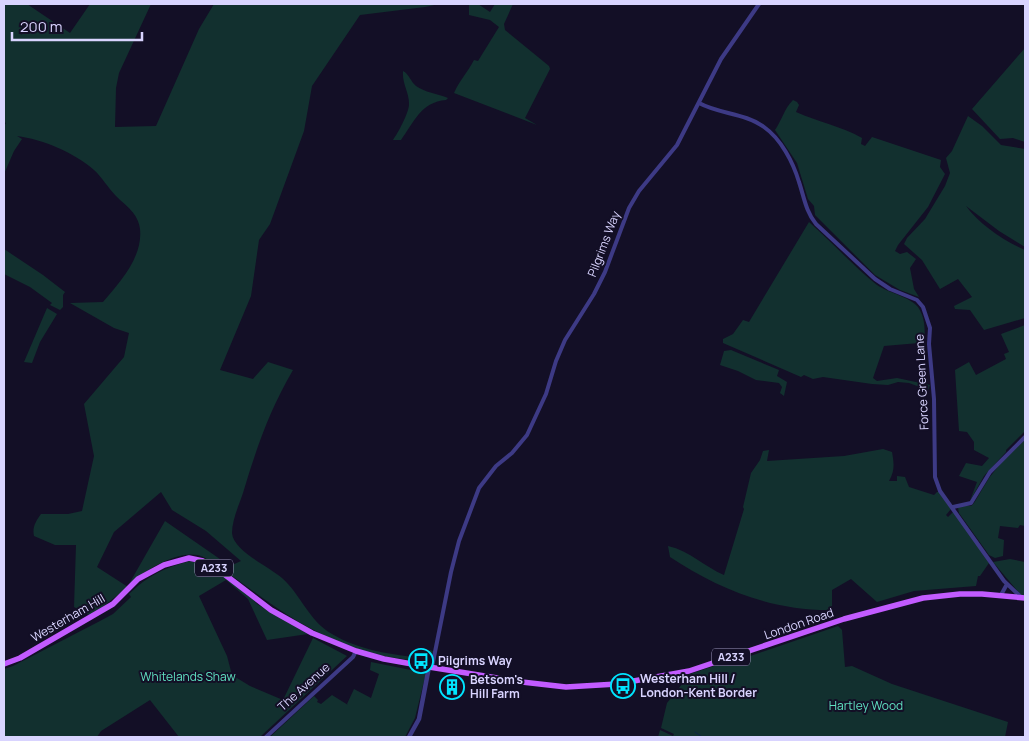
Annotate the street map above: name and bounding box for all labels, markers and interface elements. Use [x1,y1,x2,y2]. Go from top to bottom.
scale bar [12,10,142,42]
text: 200 m [20,16,63,37]
street label: Pilgrims Way [583,208,624,279]
street label: Force Green Lane [911,334,933,430]
road number: A233 [195,560,233,576]
street label: Westerham Hill [28,590,108,646]
street label: London Road [762,604,836,643]
bus stop icon: Pilgrims Way [408,648,434,674]
road number: A233 [712,649,750,666]
place label: Pilgrims Way [438,652,512,669]
street label: The Avenue [274,659,333,715]
park label: Whitelands Shaw [140,668,236,685]
place label: Westerham Hill / London-Kent Border [640,670,757,701]
place label: Betsom's Hill Farm [470,671,523,702]
bus stop icon: Westerham Hill / London-Kent Border [610,673,636,699]
building icon: Betsom's Hill Farm [439,674,465,700]
park label: Hartley Wood [829,697,903,714]

